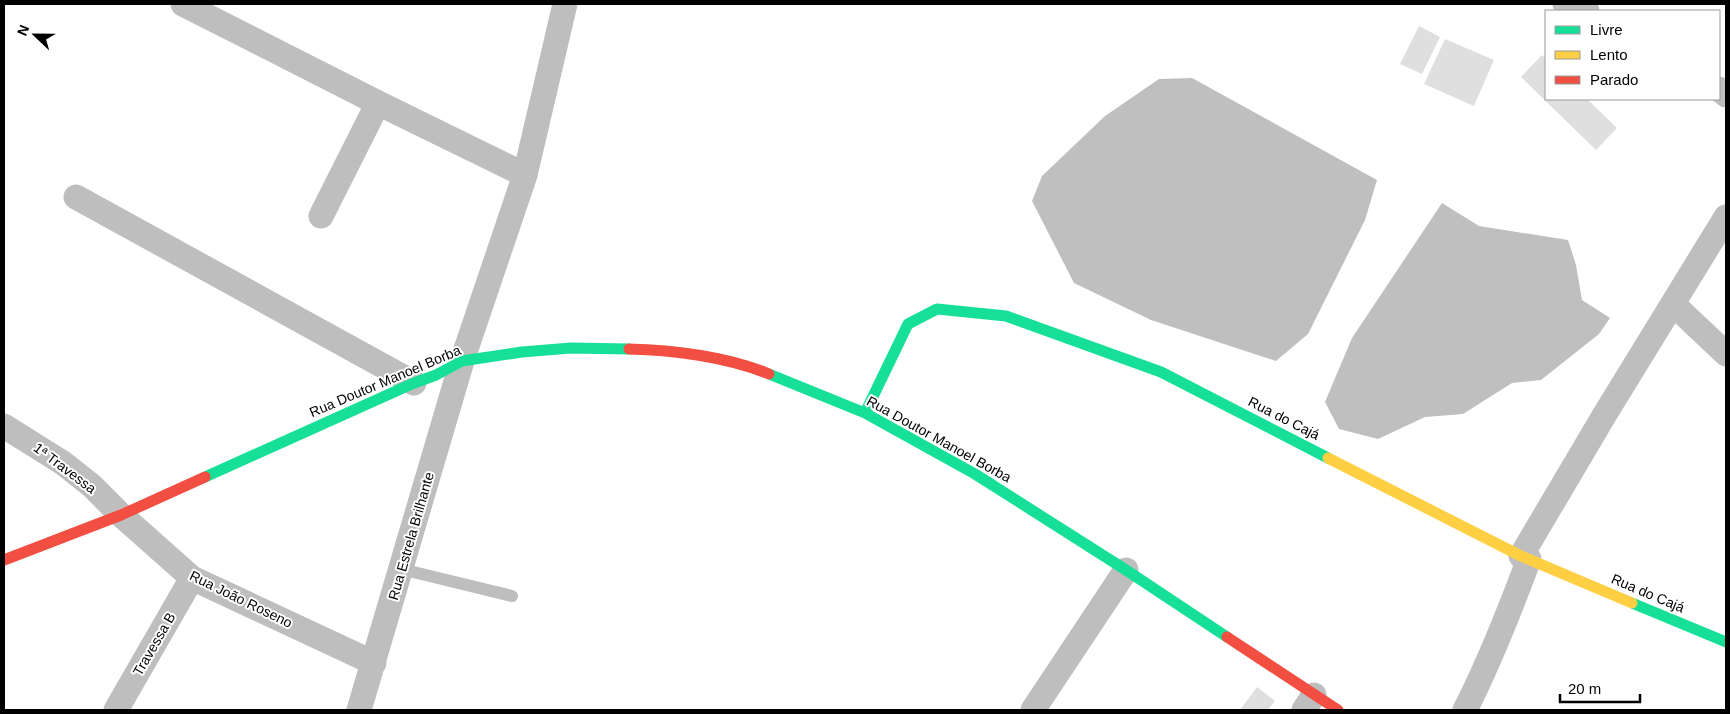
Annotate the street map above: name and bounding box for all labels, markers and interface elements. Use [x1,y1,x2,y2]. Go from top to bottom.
north arrow [10,10,60,60]
legend [1545,10,1720,100]
text: Livre [1590,21,1623,38]
text: N [14,22,32,38]
text: Lento [1590,46,1628,63]
text: Parado [1590,71,1638,88]
street label: Rua Doutor Manoel Borba [307,342,463,420]
street label: Rua Doutor Manoel Borba [864,393,1014,486]
street label: Rua do Cajá [1246,393,1322,443]
street label: 1ª Travessa [31,439,99,497]
street label: Rua Estrela Brilhante [385,470,437,602]
street label: Rua João Roseno [187,567,295,631]
street label: Rua do Cajá [1609,570,1687,616]
street label: Travessa B [130,610,178,678]
scale bar [1560,672,1640,704]
text: 20 m [1568,680,1601,697]

